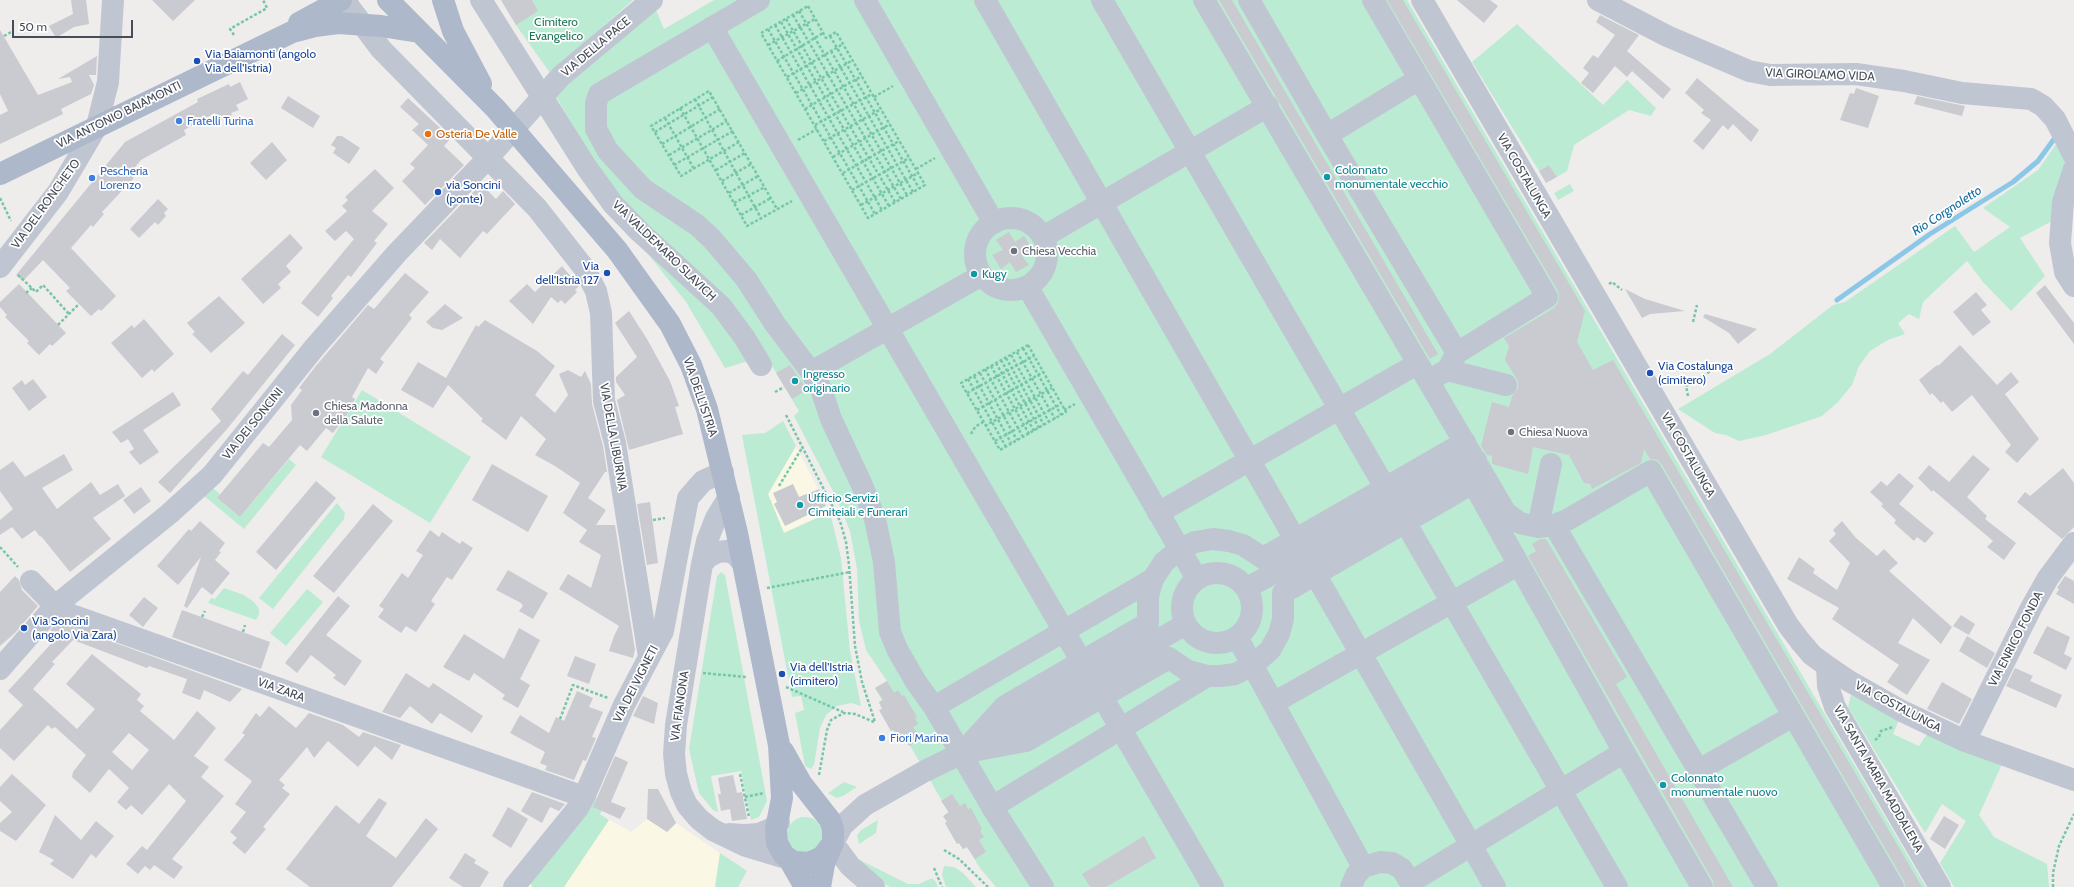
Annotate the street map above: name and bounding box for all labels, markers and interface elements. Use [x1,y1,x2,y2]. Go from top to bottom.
scale bar [14,12,135,38]
street label: VIA DELLA PACE [559,14,633,80]
park label: Cimitero Evangelico [529,15,583,43]
text: 50 m [19,19,47,34]
place label: Via Baiamonti (angolo Via dell'Istria) [205,47,316,75]
marker: Via Baiamonti (angolo Via dell'Istria) [192,56,202,66]
street label: VIA GIROLAMO VIDA [1765,66,1875,84]
street label: VIA ANTONIO BAIAMONTI [54,79,184,151]
place label: Fratelli Turina [187,114,254,128]
marker: Fratelli Turina [174,116,184,126]
place label: Osteria De Valle [436,127,517,141]
marker: Osteria De Valle [423,129,433,139]
street label: VIA COSTALUNGA [1494,131,1554,221]
street label: VIA DEL RONCHETO [9,156,83,252]
place label: Colonnato monumentale vecchio [1335,163,1448,191]
place label: Pescheria Lorenzo [100,164,148,192]
marker: Colonnato monumentale vecchio [1322,172,1332,182]
marker: Pescheria Lorenzo [87,173,97,183]
place label: via Soncini (ponte) [446,178,500,206]
water label: Rio Corgnoletto [1909,183,1985,239]
marker: via Soncini (ponte) [433,187,443,197]
street label: VIA VALDEMARO SLAVICH [609,198,719,304]
place label: Chiesa Vecchia [1022,244,1096,258]
marker: Chiesa Vecchia [1009,246,1019,256]
place label: Via dell'Istria 127 [536,259,599,287]
place label: Kugy [982,267,1007,281]
marker: Via dell'Istria 127 [602,268,612,278]
marker: Kugy [969,269,979,279]
street label: VIA DELL'ISTRIA [680,355,720,439]
place label: Via Costalunga (cimitero) [1658,359,1733,387]
place label: Ingresso originario [803,367,850,395]
marker: Via Costalunga (cimitero) [1645,368,1655,378]
marker: Ingresso originario [790,376,800,386]
street label: VIA DELLA LIBURNIA [596,382,630,492]
street label: VIA DEI SONCINI [220,385,286,463]
place label: Chiesa Madonna della Salute [324,399,408,427]
marker: Chiesa Madonna della Salute [311,408,321,418]
street label: VIA COSTALUNGA [1658,410,1718,500]
place label: Chiesa Nuova [1519,425,1588,439]
marker: Chiesa Nuova [1506,427,1516,437]
place label: Ufficio Servizi Cimiteiali e Funerari [808,491,907,519]
marker: Ufficio Servizi Cimiteiali e Funerari [795,500,805,510]
street label: VIA ENRICO FONDA [1986,589,2046,689]
place label: Via Soncini (angolo Via Zara) [32,614,117,642]
marker: Via Soncini (angolo Via Zara) [19,623,29,633]
street label: VIA DEI VIGNETI [610,643,662,725]
place label: Via dell'Istria (cimitero) [790,660,853,688]
marker: Via dell'Istria (cimitero) [777,669,787,679]
street label: VIA FIANONA [668,670,692,742]
street label: VIA ZARA [255,675,307,705]
street label: VIA COSTALUNGA [1852,678,1944,736]
street label: VIA SANTA MARIA MADDALENA [1830,703,1926,855]
place label: Fiori Marina [890,731,949,745]
marker: Fiori Marina [877,733,887,743]
place label: Colonnato monumentale nuovo [1671,771,1778,799]
marker: Colonnato monumentale nuovo [1658,780,1668,790]

